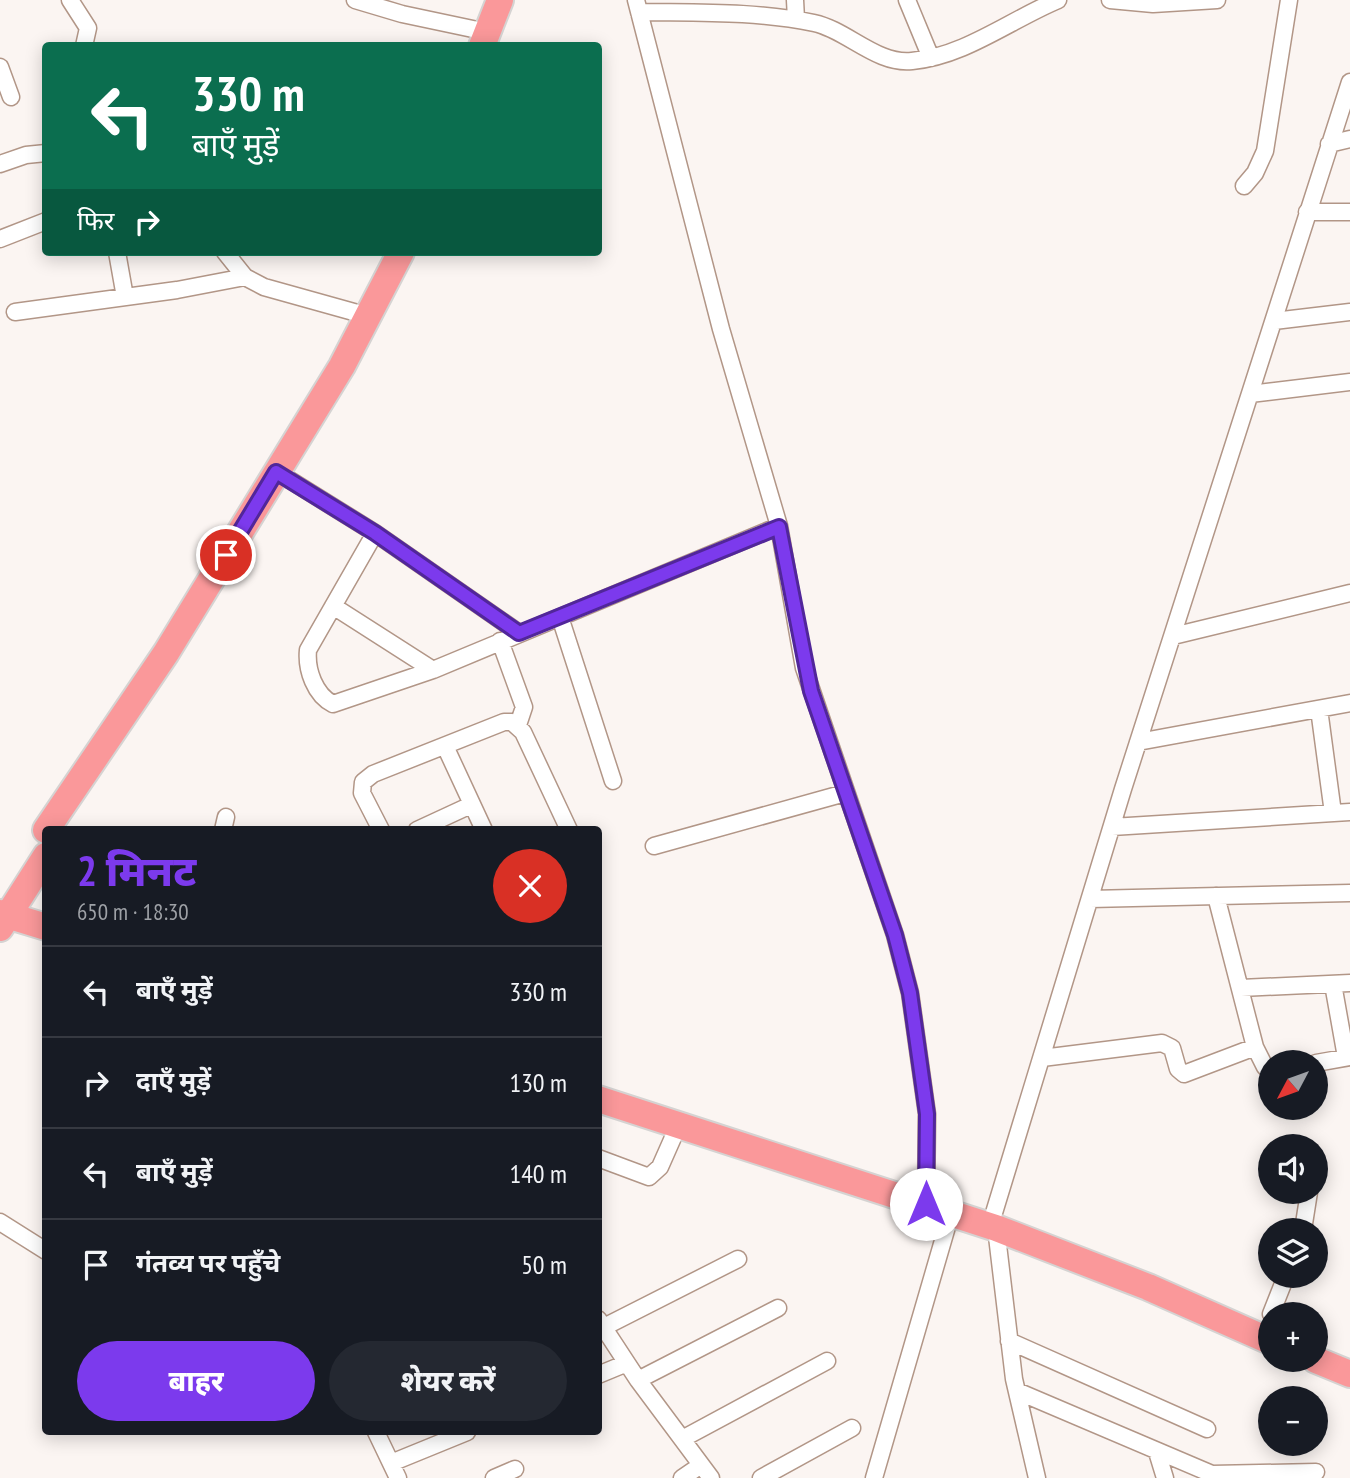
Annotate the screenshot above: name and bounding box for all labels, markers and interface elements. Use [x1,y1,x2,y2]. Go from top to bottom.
text: 330 m [192,61,305,125]
icon: left [77,70,168,161]
text: बाएँ मुड़ें [192,123,279,165]
icon: right [128,203,166,241]
text: फिर [77,204,114,237]
pin [196,525,256,585]
icon: arrive [207,536,245,574]
text: 2 मिनट [77,843,196,898]
button: close [493,849,567,923]
text: 650 m · 18:30 [77,897,189,926]
icon: left [77,973,115,1011]
text: बाएँ मुड़ें [136,973,213,1006]
text: 330 m [509,975,567,1008]
north arrow [1258,1050,1328,1120]
map controls [1258,1050,1328,1456]
icon: right [77,1064,115,1102]
text: दाएँ मुड़ें [136,1064,211,1097]
text: 130 m [509,1066,567,1099]
button: sound [1258,1134,1328,1204]
icon: left [77,1155,115,1193]
text: बाएँ मुड़ें [136,1155,213,1188]
text: 140 m [509,1157,567,1190]
position arrow [889,1167,963,1241]
button: layers [1258,1218,1328,1288]
icon: arrive [77,1246,115,1284]
text: गंतव्य पर पहुँचे [136,1246,280,1279]
text: 50 m [521,1248,567,1281]
button: + [1258,1302,1328,1372]
button: बाहर [77,1341,315,1421]
button: शेयर करें [329,1341,567,1421]
button: − [1258,1386,1328,1456]

